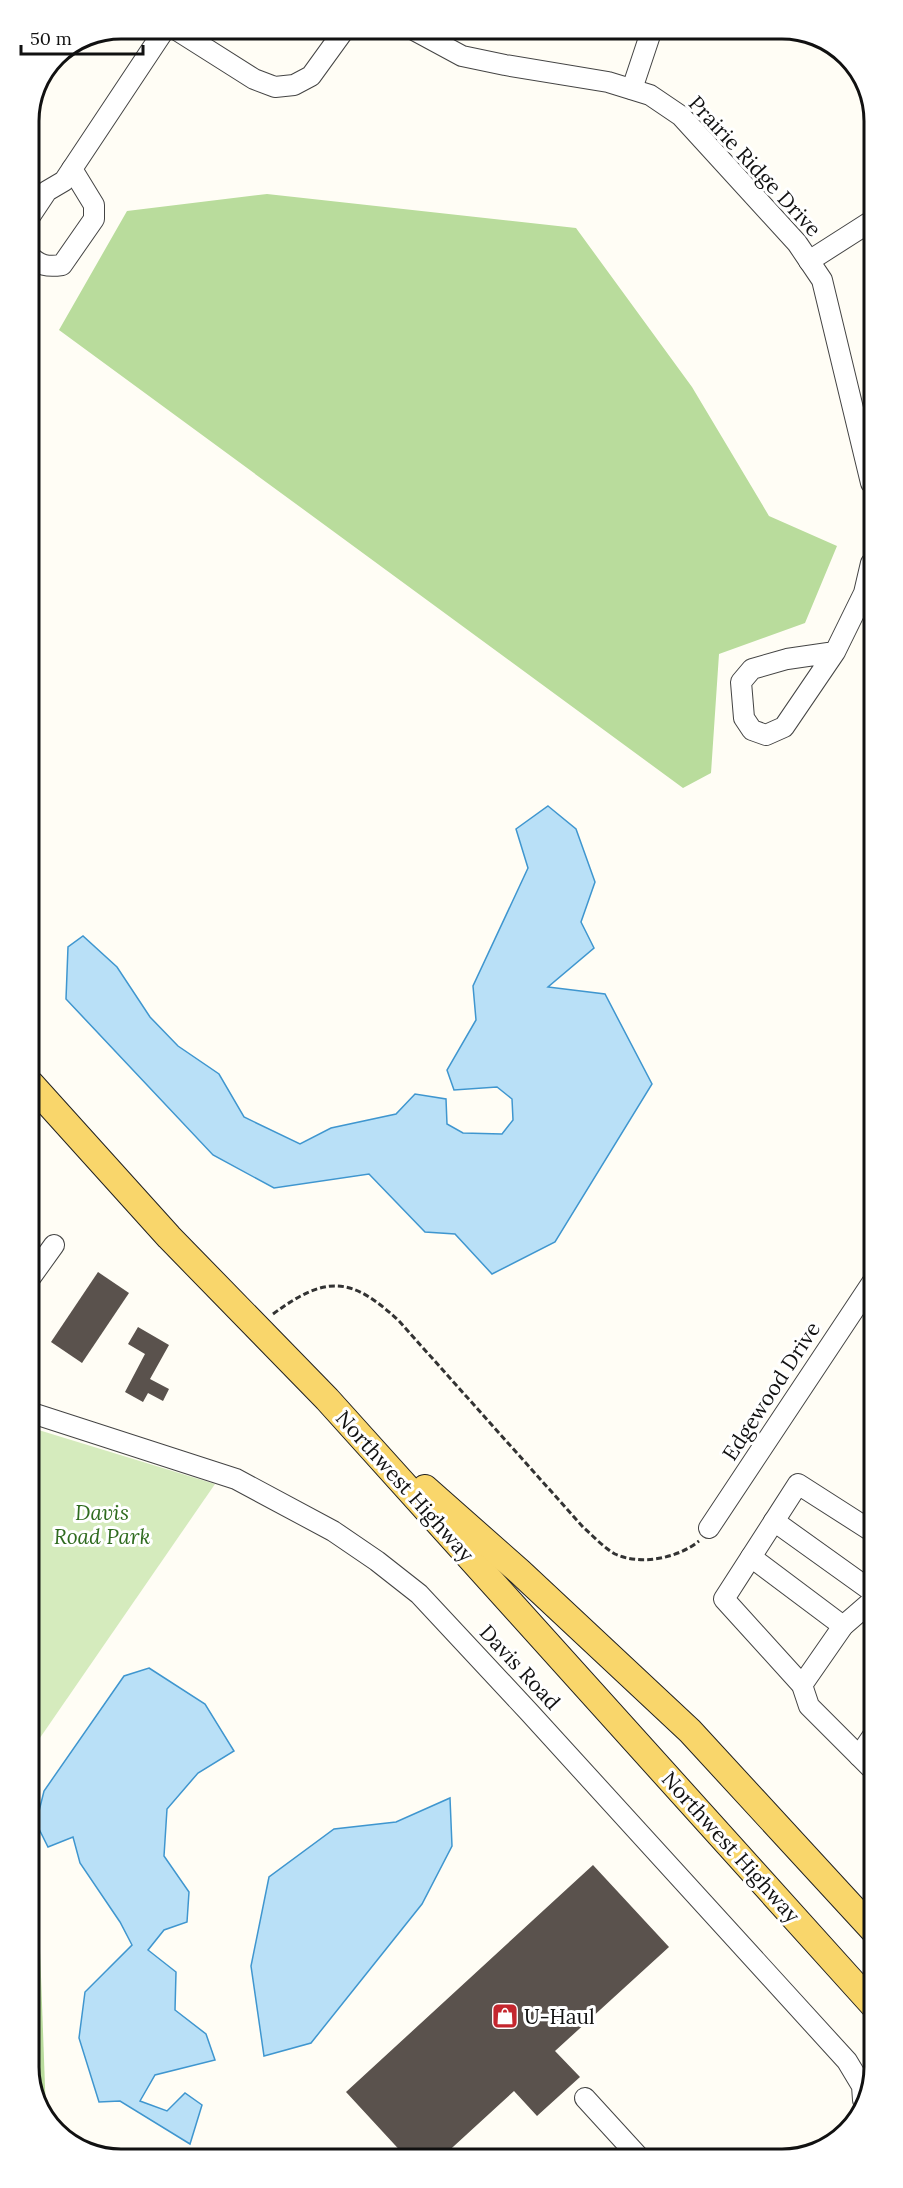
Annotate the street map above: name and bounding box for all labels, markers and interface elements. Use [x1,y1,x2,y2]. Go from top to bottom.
scale bar [21,18,142,56]
text: 50 m [30,27,72,50]
street label: Prairie Ridge Drive [683,90,827,242]
street label: Edgewood Drive [716,1316,826,1466]
street label: Northwest Highway [330,1405,480,1567]
park label: Davis Road Park [54,1499,150,1550]
street label: Davis Road [474,1619,566,1715]
street label: Northwest Highway [656,1766,806,1928]
shop icon: U-Haul [490,2001,520,2031]
place label: U-Haul [524,2003,595,2030]

